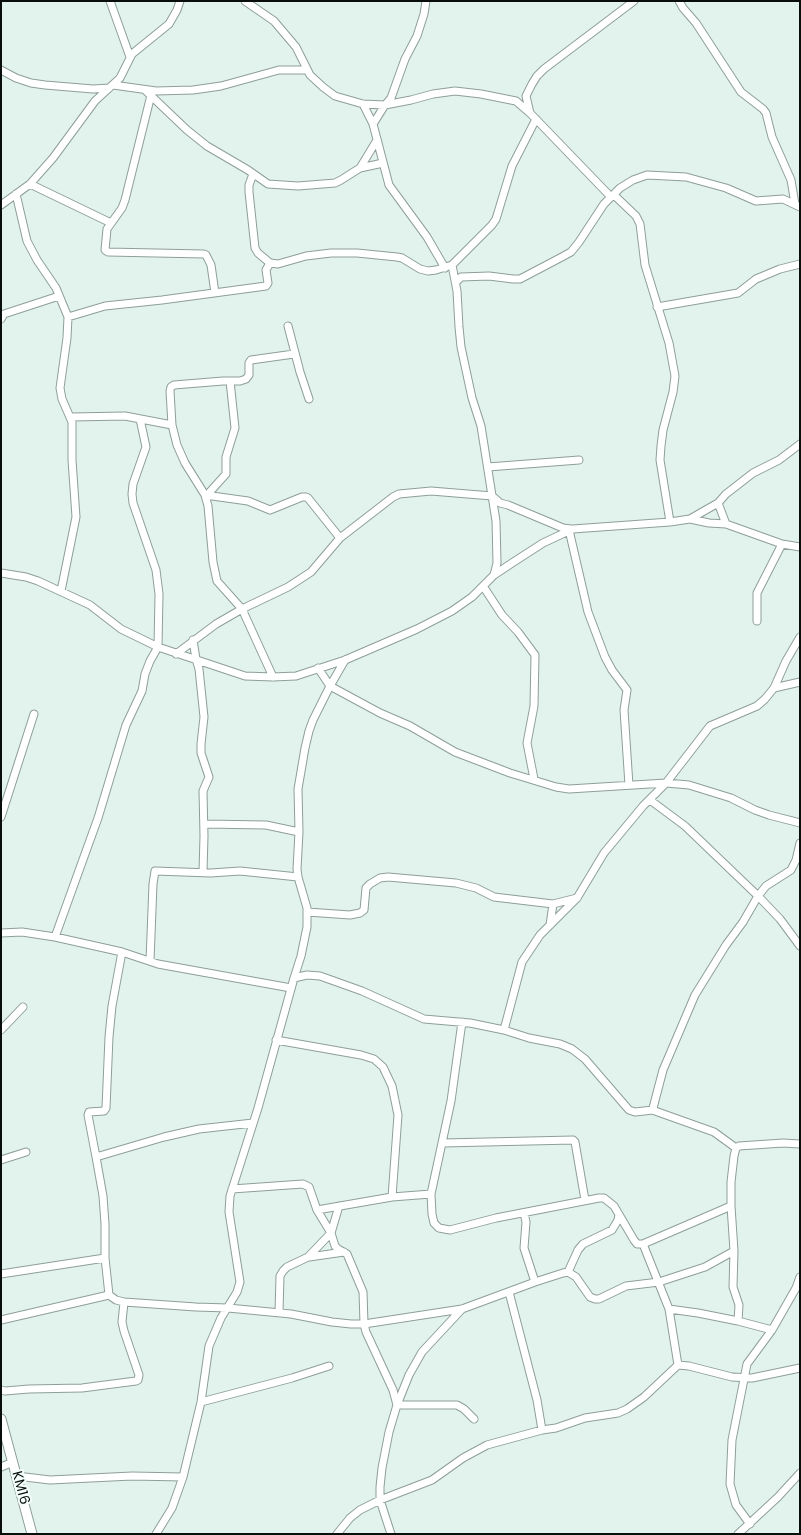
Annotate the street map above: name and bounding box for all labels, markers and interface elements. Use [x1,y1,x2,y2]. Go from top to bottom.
street label: KM16 [8,1469,32,1507]

